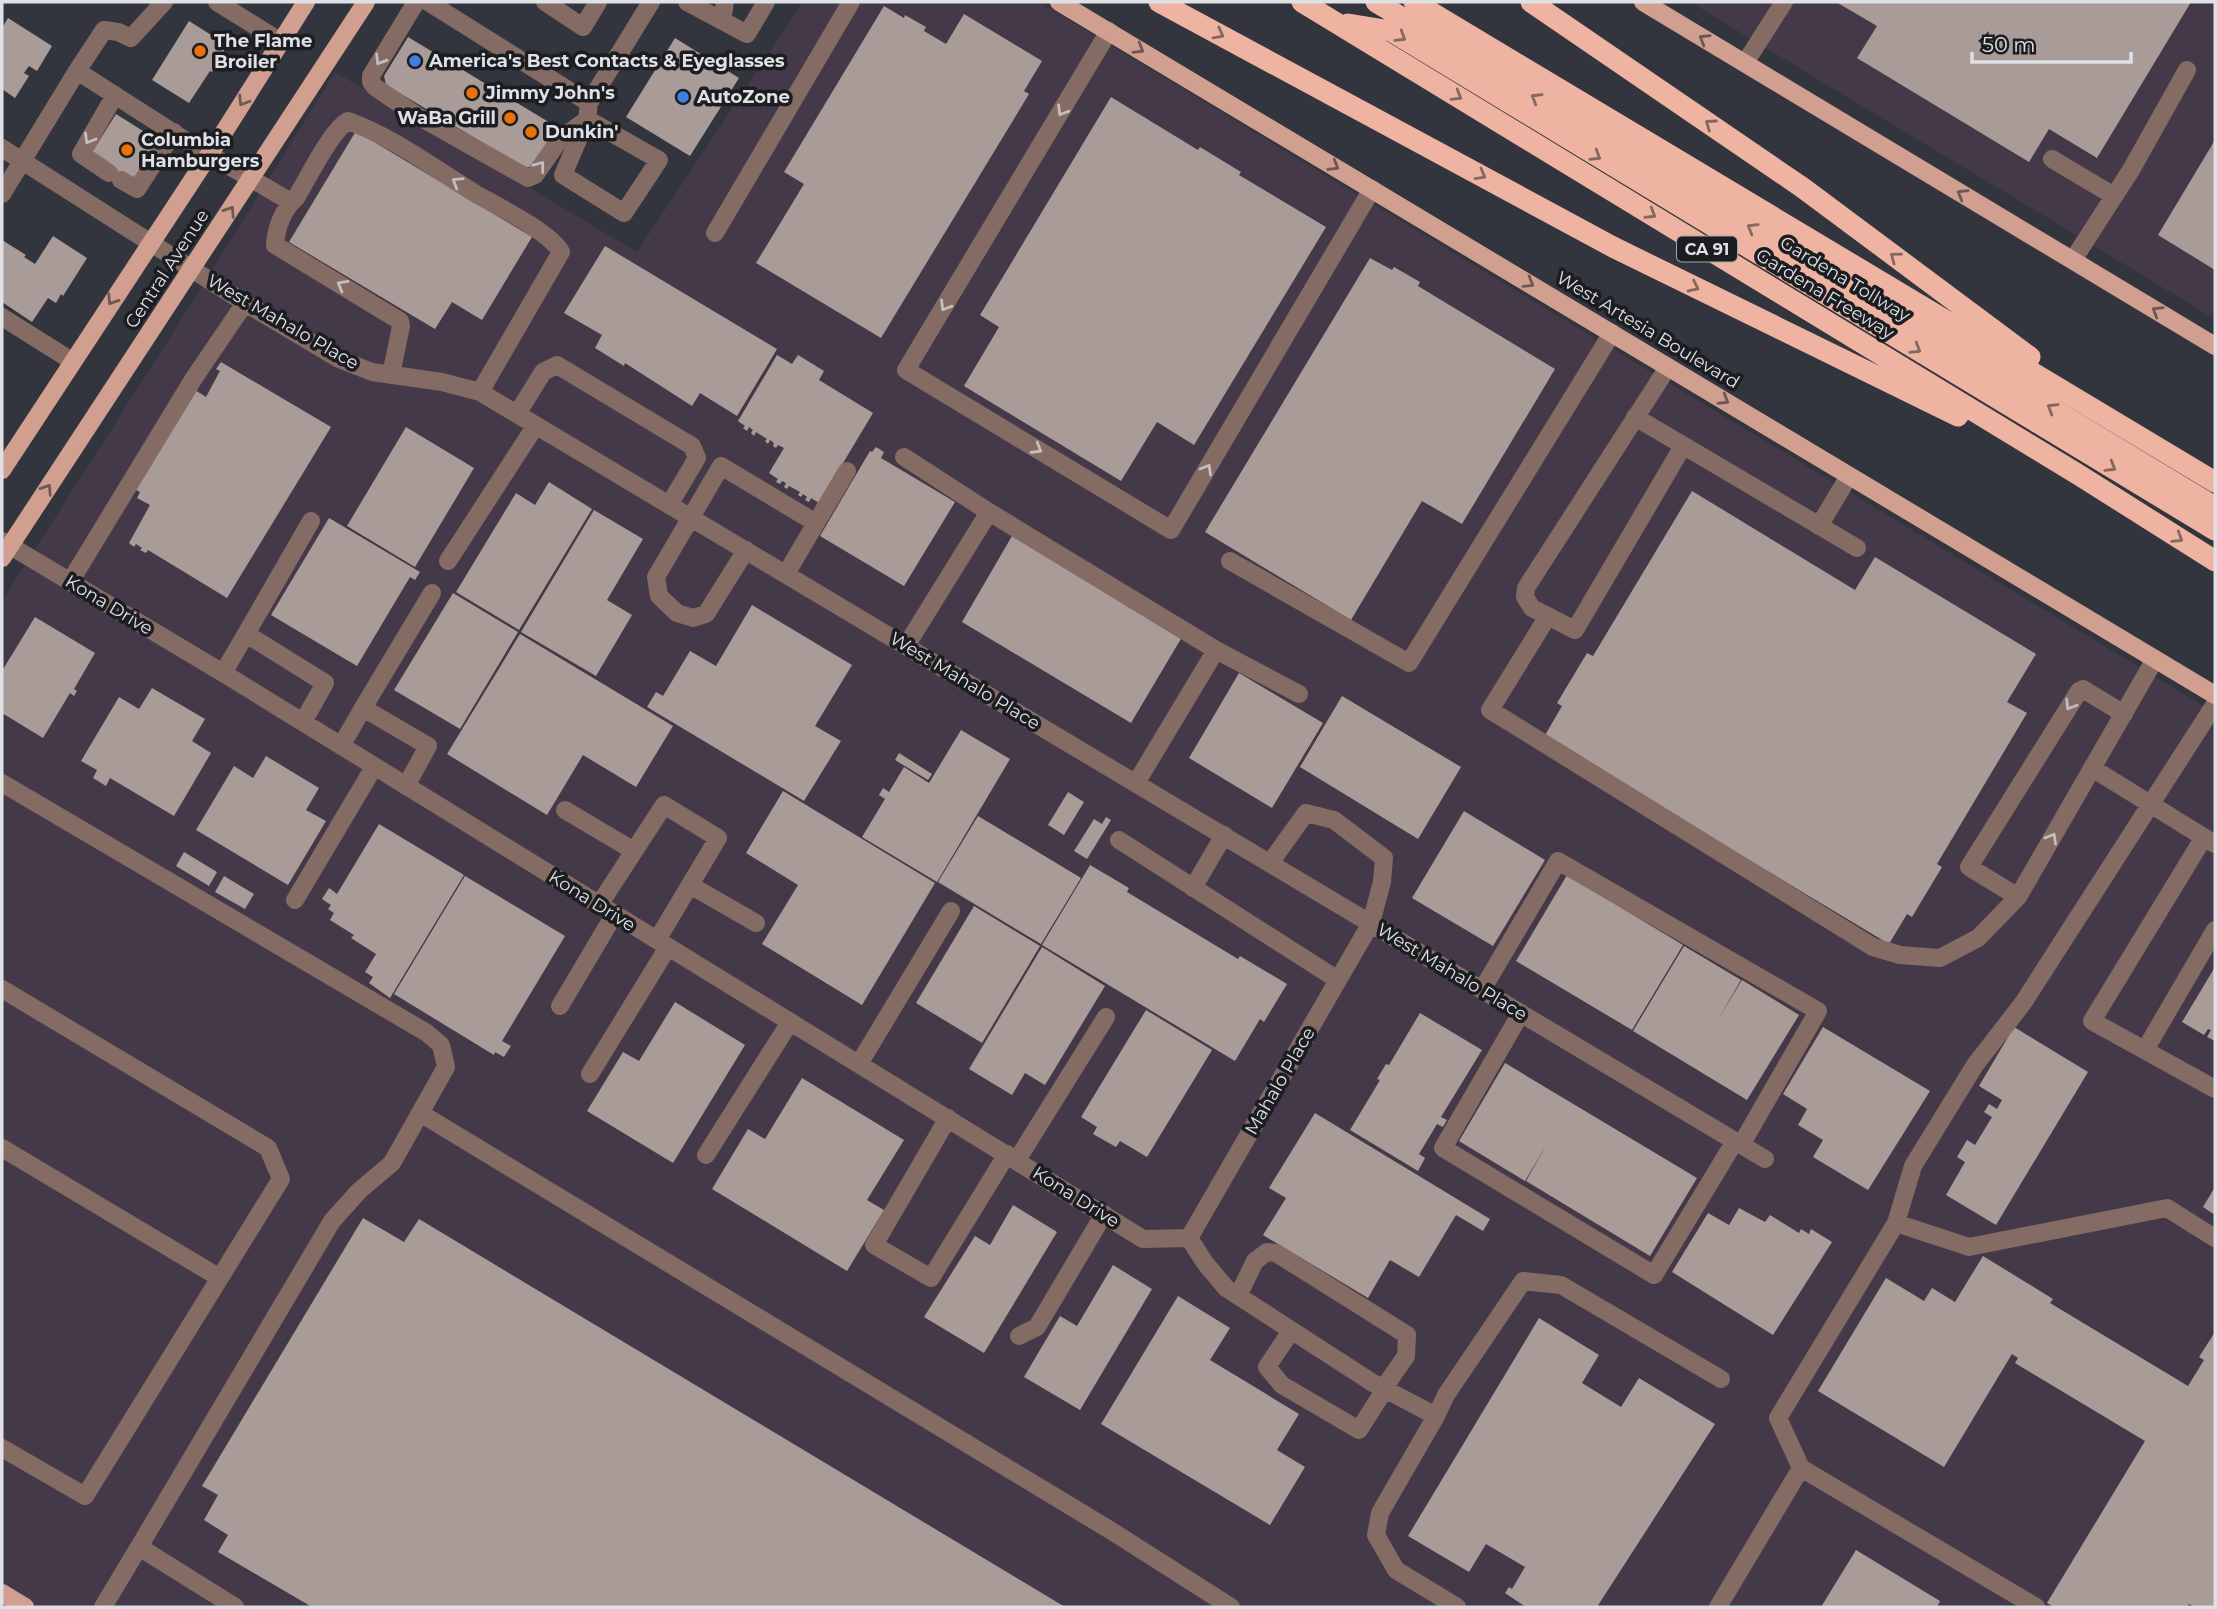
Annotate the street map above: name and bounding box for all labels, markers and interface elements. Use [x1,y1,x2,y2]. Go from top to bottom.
scale bar [1972,21,2131,65]
one-way arrow [1212,26,1224,39]
one-way arrow [1394,29,1407,42]
place label: The Flame Broiler [214,30,312,73]
text: 50 m [1982,32,2036,57]
one-way arrow [1698,34,1711,47]
one-way arrow [1131,40,1144,53]
marker: The Flame Broiler [192,43,208,59]
place label: America's Best Contacts & Eyeglasses [428,50,785,72]
one-way arrow [376,53,389,66]
marker: America's Best Contacts & Eyeglasses [407,53,423,69]
place label: Jimmy John's [485,82,615,104]
marker: Jimmy John's [464,85,480,101]
place label: AutoZone [696,86,790,108]
one-way arrow [1449,87,1462,100]
marker: AutoZone [675,89,691,105]
one-way arrow [239,93,252,106]
one-way arrow [1531,93,1544,106]
one-way arrow [1057,103,1070,116]
place label: WaBa Grill [397,107,496,129]
marker: WaBa Grill [502,110,518,126]
one-way arrow [1705,119,1718,132]
place label: Dunkin' [545,121,618,143]
marker: Dunkin' [523,124,539,140]
place label: Columbia Hamburgers [141,129,260,172]
one-way arrow [84,132,97,145]
marker: Columbia Hamburgers [119,142,135,158]
one-way arrow [1588,147,1601,160]
one-way arrow [1326,157,1339,170]
one-way arrow [532,161,545,174]
one-way arrow [1473,167,1486,180]
one-way arrow [452,178,465,191]
one-way arrow [1956,189,1969,202]
street label: Central Avenue [120,205,214,333]
one-way arrow [221,206,234,219]
one-way arrow [1643,206,1656,219]
one-way arrow [1747,223,1760,236]
street label: Gardena Tollway [1776,231,1914,327]
road number: CA 91 [1677,236,1737,262]
street label: Gardena Freeway [1752,244,1898,344]
one-way arrow [1890,252,1903,265]
street label: West Artesia Boulevard [1553,267,1743,393]
street label: West Mahalo Place [203,270,363,374]
one-way arrow [1521,275,1534,288]
one-way arrow [1687,278,1699,292]
one-way arrow [337,280,350,293]
one-way arrow [108,293,121,306]
one-way arrow [940,298,953,311]
one-way arrow [2151,306,2164,319]
one-way arrow [1909,341,1922,354]
one-way arrow [1716,392,1729,405]
one-way arrow [2047,404,2060,417]
one-way arrow [1030,441,1043,454]
one-way arrow [2103,459,2116,472]
one-way arrow [1199,464,1212,477]
one-way arrow [39,484,51,497]
one-way arrow [2171,529,2184,542]
street label: Kona Drive [61,570,157,640]
street label: West Mahalo Place [886,627,1044,735]
one-way arrow [2066,698,2079,711]
one-way arrow [2044,833,2057,845]
street label: Kona Drive [544,866,640,936]
street label: West Mahalo Place [1373,918,1531,1026]
street label: Mahalo Place [1240,1023,1320,1139]
street label: Kona Drive [1028,1162,1124,1232]

